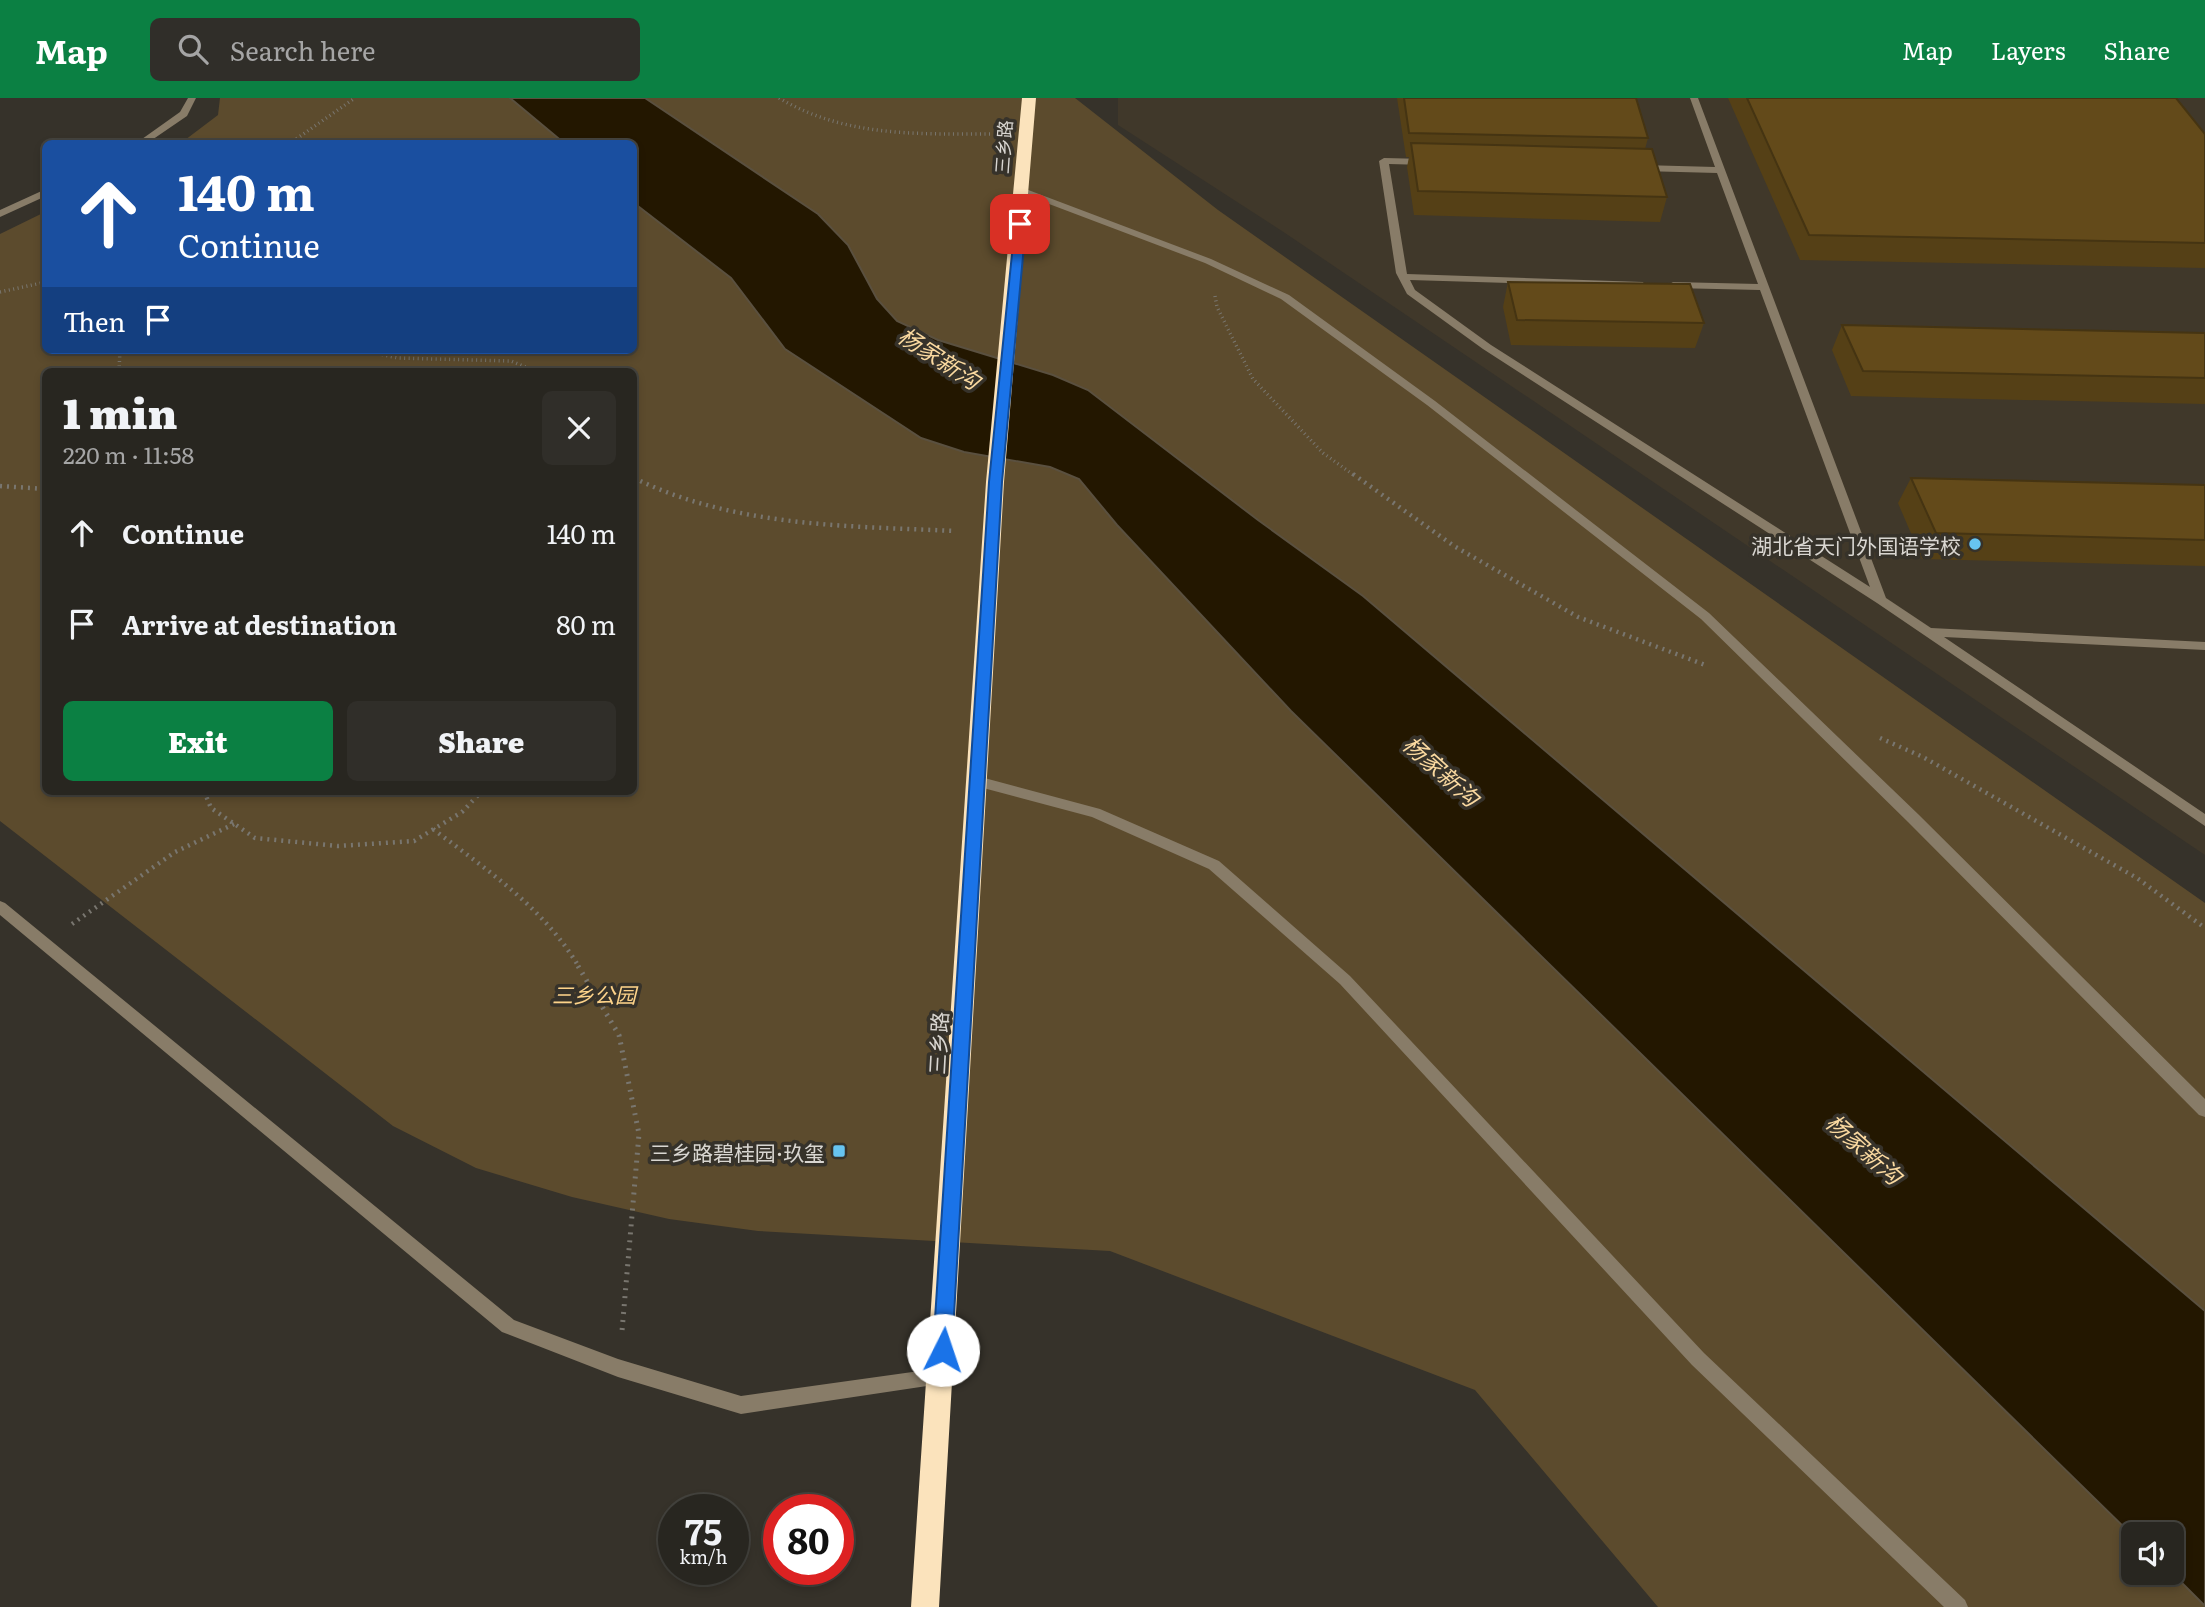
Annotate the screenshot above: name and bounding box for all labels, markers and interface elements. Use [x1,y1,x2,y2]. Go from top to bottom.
search box [150,18,640,81]
text: Map [35,25,108,74]
icon: search [174,30,212,68]
text: Search here [230,30,376,69]
text: Map [1902,32,1953,67]
text: Layers [1991,32,2065,67]
text: Share [2103,32,2170,67]
street label: 三乡路 [988,119,1018,175]
text: 140 m [178,153,315,226]
icon: ahead [63,168,154,259]
pin [990,194,1050,254]
icon: arrive [1001,205,1039,243]
text: Continue [178,220,320,268]
text: Then [63,301,125,340]
icon: arrive [139,301,177,339]
water label: 杨家新沟 [892,318,990,398]
text: 1 min [63,380,178,442]
button: close [542,391,616,465]
text: 220 m · 11:58 [63,437,194,471]
text: Continue [122,513,244,552]
text: 140 m [547,513,616,552]
icon: ahead [63,514,101,552]
place label: 湖北省天门外国语学校 [1751,529,1961,560]
marker: 湖北省天门外国语学校 [1967,536,1983,552]
text: Arrive at destination [122,604,397,643]
text: 80 m [556,604,616,643]
icon: arrive [63,605,101,643]
button: Exit [63,701,333,781]
button: Share [347,701,616,781]
water label: 杨家新沟 [1396,727,1490,815]
park label: 三乡公园 [552,978,639,1009]
street label: 三乡路 [920,1011,954,1075]
water label: 杨家新沟 [1819,1105,1913,1193]
place label: 三乡路碧桂园·玖玺 [650,1136,825,1167]
marker: 三乡路碧桂园·玖玺 [831,1143,847,1159]
position arrow [906,1313,980,1387]
speed limit sign: 80 [763,1494,854,1585]
text: 75 [685,1504,722,1556]
map controls [2121,1522,2184,1585]
button: sound [2121,1522,2184,1585]
text: km/h [680,1543,727,1570]

